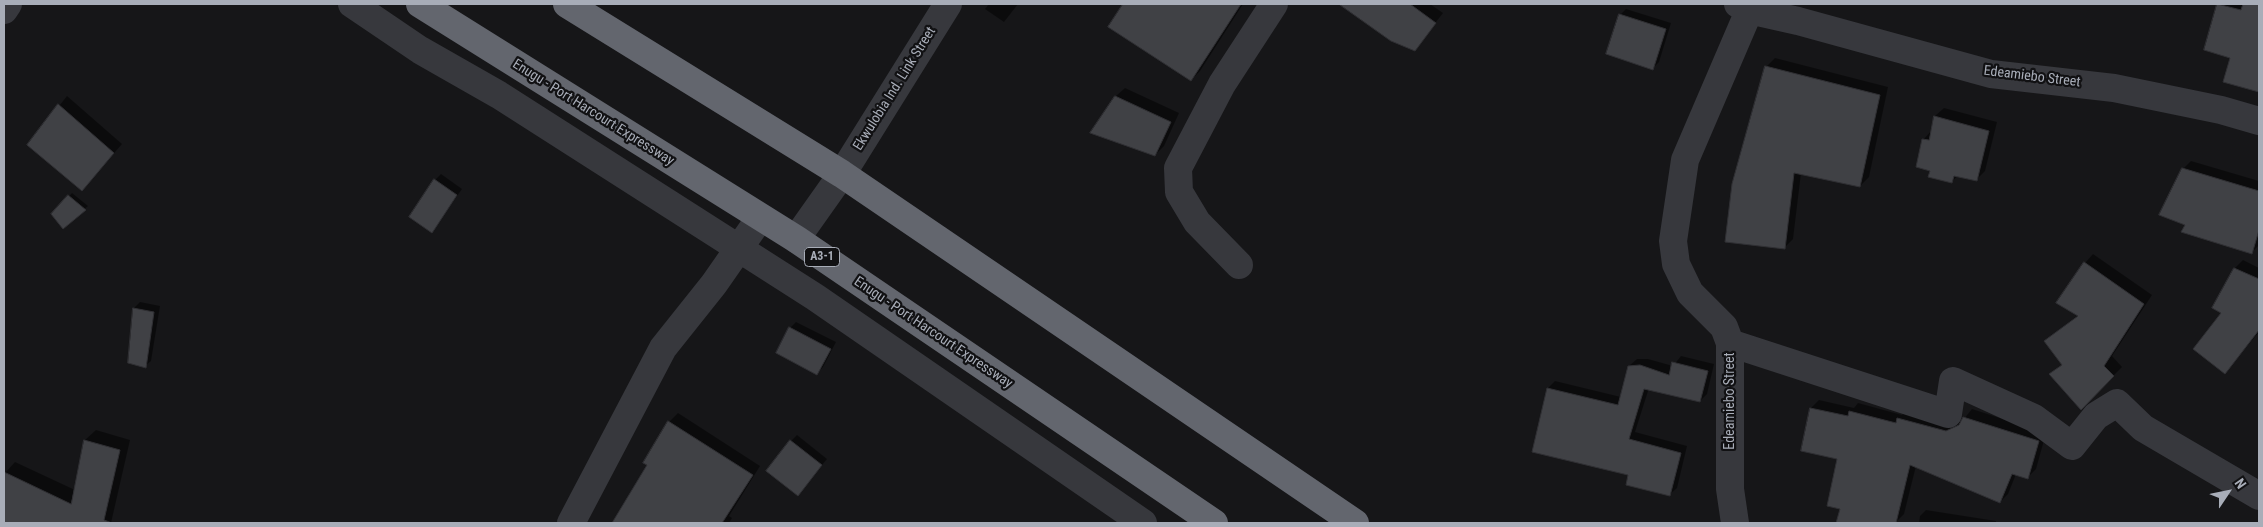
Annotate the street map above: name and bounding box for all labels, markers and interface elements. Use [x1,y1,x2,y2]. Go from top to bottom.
street label: Ekwulobia Ind. Link Street [850,24,940,154]
street label: Enugu - Port Harcourt Expressway [509,56,677,170]
street label: Edeamiebo Street [1983,63,2081,91]
road number: A3-1 [804,248,840,266]
street label: Enugu - Port Harcourt Expressway [851,274,1015,392]
street label: Edeamiebo Street [1722,352,1738,450]
north arrow [2203,467,2253,517]
text: N [2231,476,2249,492]

